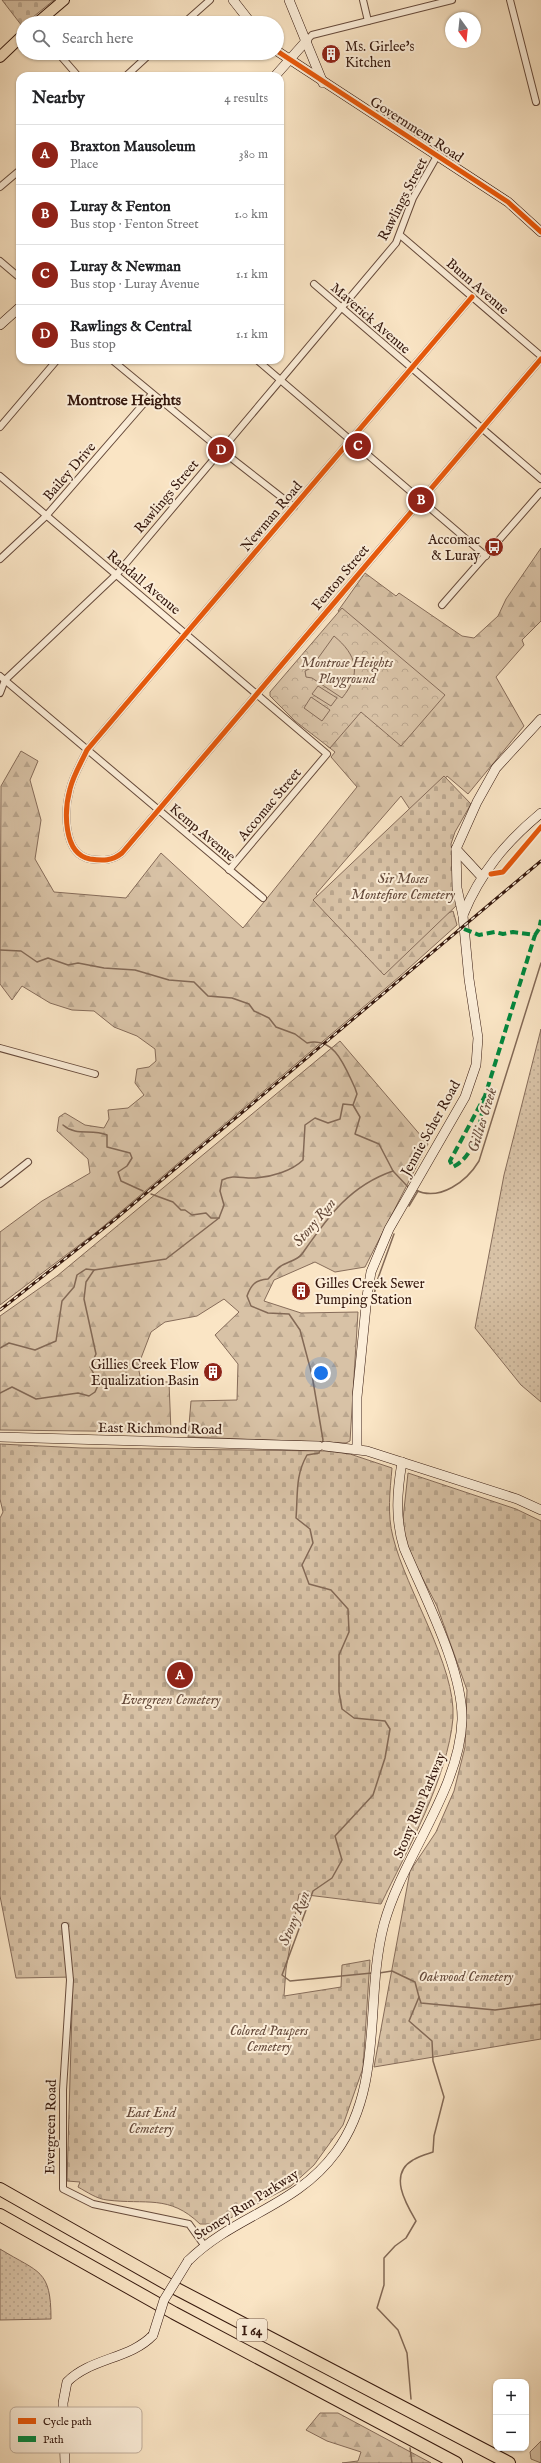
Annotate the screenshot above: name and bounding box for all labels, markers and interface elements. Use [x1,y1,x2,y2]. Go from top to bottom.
north arrow [445,12,481,48]
search box [16,16,284,60]
icon: search [30,27,52,49]
text: Search here [62,29,133,48]
place label: Ms. Girlee's Kitchen [345,38,415,72]
building icon: Ms. Girlee's Kitchen [320,43,342,65]
text: Nearby [32,88,85,109]
text: 4 results [224,90,268,107]
street label: Government Road [366,93,467,167]
text: Braxton Mausoleum [70,137,196,156]
text: A [41,146,49,163]
text: 380 m [239,146,268,163]
street label: Rawlings Street [374,155,432,244]
text: Place [70,156,98,173]
text: Luray & Fenton [70,197,171,216]
text: B [41,206,49,223]
text: 1.0 km [234,206,268,223]
text: Bus stop · Fenton Street [70,216,199,233]
street label: Bunn Avenue [442,255,513,319]
text: Luray & Newman [70,257,181,276]
text: C [40,266,50,283]
text: 1.1 km [236,266,268,283]
text: Bus stop · Luray Avenue [70,276,200,293]
street label: Maverick Avenue [327,279,414,359]
text: Rawlings & Central [70,317,192,336]
text: D [40,326,50,343]
text: 1.1 km [236,326,268,343]
text: Bus stop [70,336,116,353]
district label: Montrose Heights [67,391,182,410]
pin: C [345,431,371,461]
pin: D [208,435,234,465]
street label: Bailey Drive [39,438,100,505]
street label: Rawlings Street [131,456,203,537]
street label: Newman Road [237,477,307,556]
pin: B [408,485,434,515]
place label: Accomac & Luray [427,531,480,565]
bus stop icon: Accomac & Luray [483,536,505,558]
street label: Fenton Street [308,541,374,614]
street label: Randall Avenue [103,547,184,619]
park label: Montrose Heights Playground [301,654,394,689]
street label: Accomac Street [233,764,306,846]
street label: Kemp Avenue [166,800,240,866]
park label: Sir Moses Montefiore Cemetery [351,870,456,904]
street label: Jennie Scher Road [396,1077,465,1181]
water label: Gillies Creek [464,1086,501,1155]
water label: Stony Run [289,1194,340,1250]
place label: Gilles Creek Sewer Pumping Station [315,1275,425,1309]
building icon: Gilles Creek Sewer Pumping Station [290,1280,312,1302]
place label: Gillies Creek Flow Equalization Basin [91,1356,200,1390]
building icon: Gillies Creek Flow Equalization Basin [202,1361,224,1383]
your location [311,1363,331,1383]
street label: East Richmond Road [98,1419,223,1439]
pin: A [167,1660,193,1690]
park label: Evergreen Cemetery [120,1691,221,1710]
street label: Stony Run Parkway [389,1749,450,1861]
water label: Stony Run [274,1888,314,1948]
park label: Oakwood Cemetery [419,1968,514,1986]
park label: Colored Paupers Cemetery [230,2022,309,2056]
street label: Evergreen Road [41,2079,61,2175]
park label: East End Cemetery [125,2104,177,2138]
street label: Stoney Run Parkway [191,2165,302,2244]
road number: I 64 [237,2319,267,2341]
map controls [493,2379,529,2451]
button: + [493,2379,529,2415]
legend [10,2407,142,2453]
text: Cycle path [43,2415,92,2429]
button: − [493,2415,529,2451]
text: Path [43,2433,64,2447]

